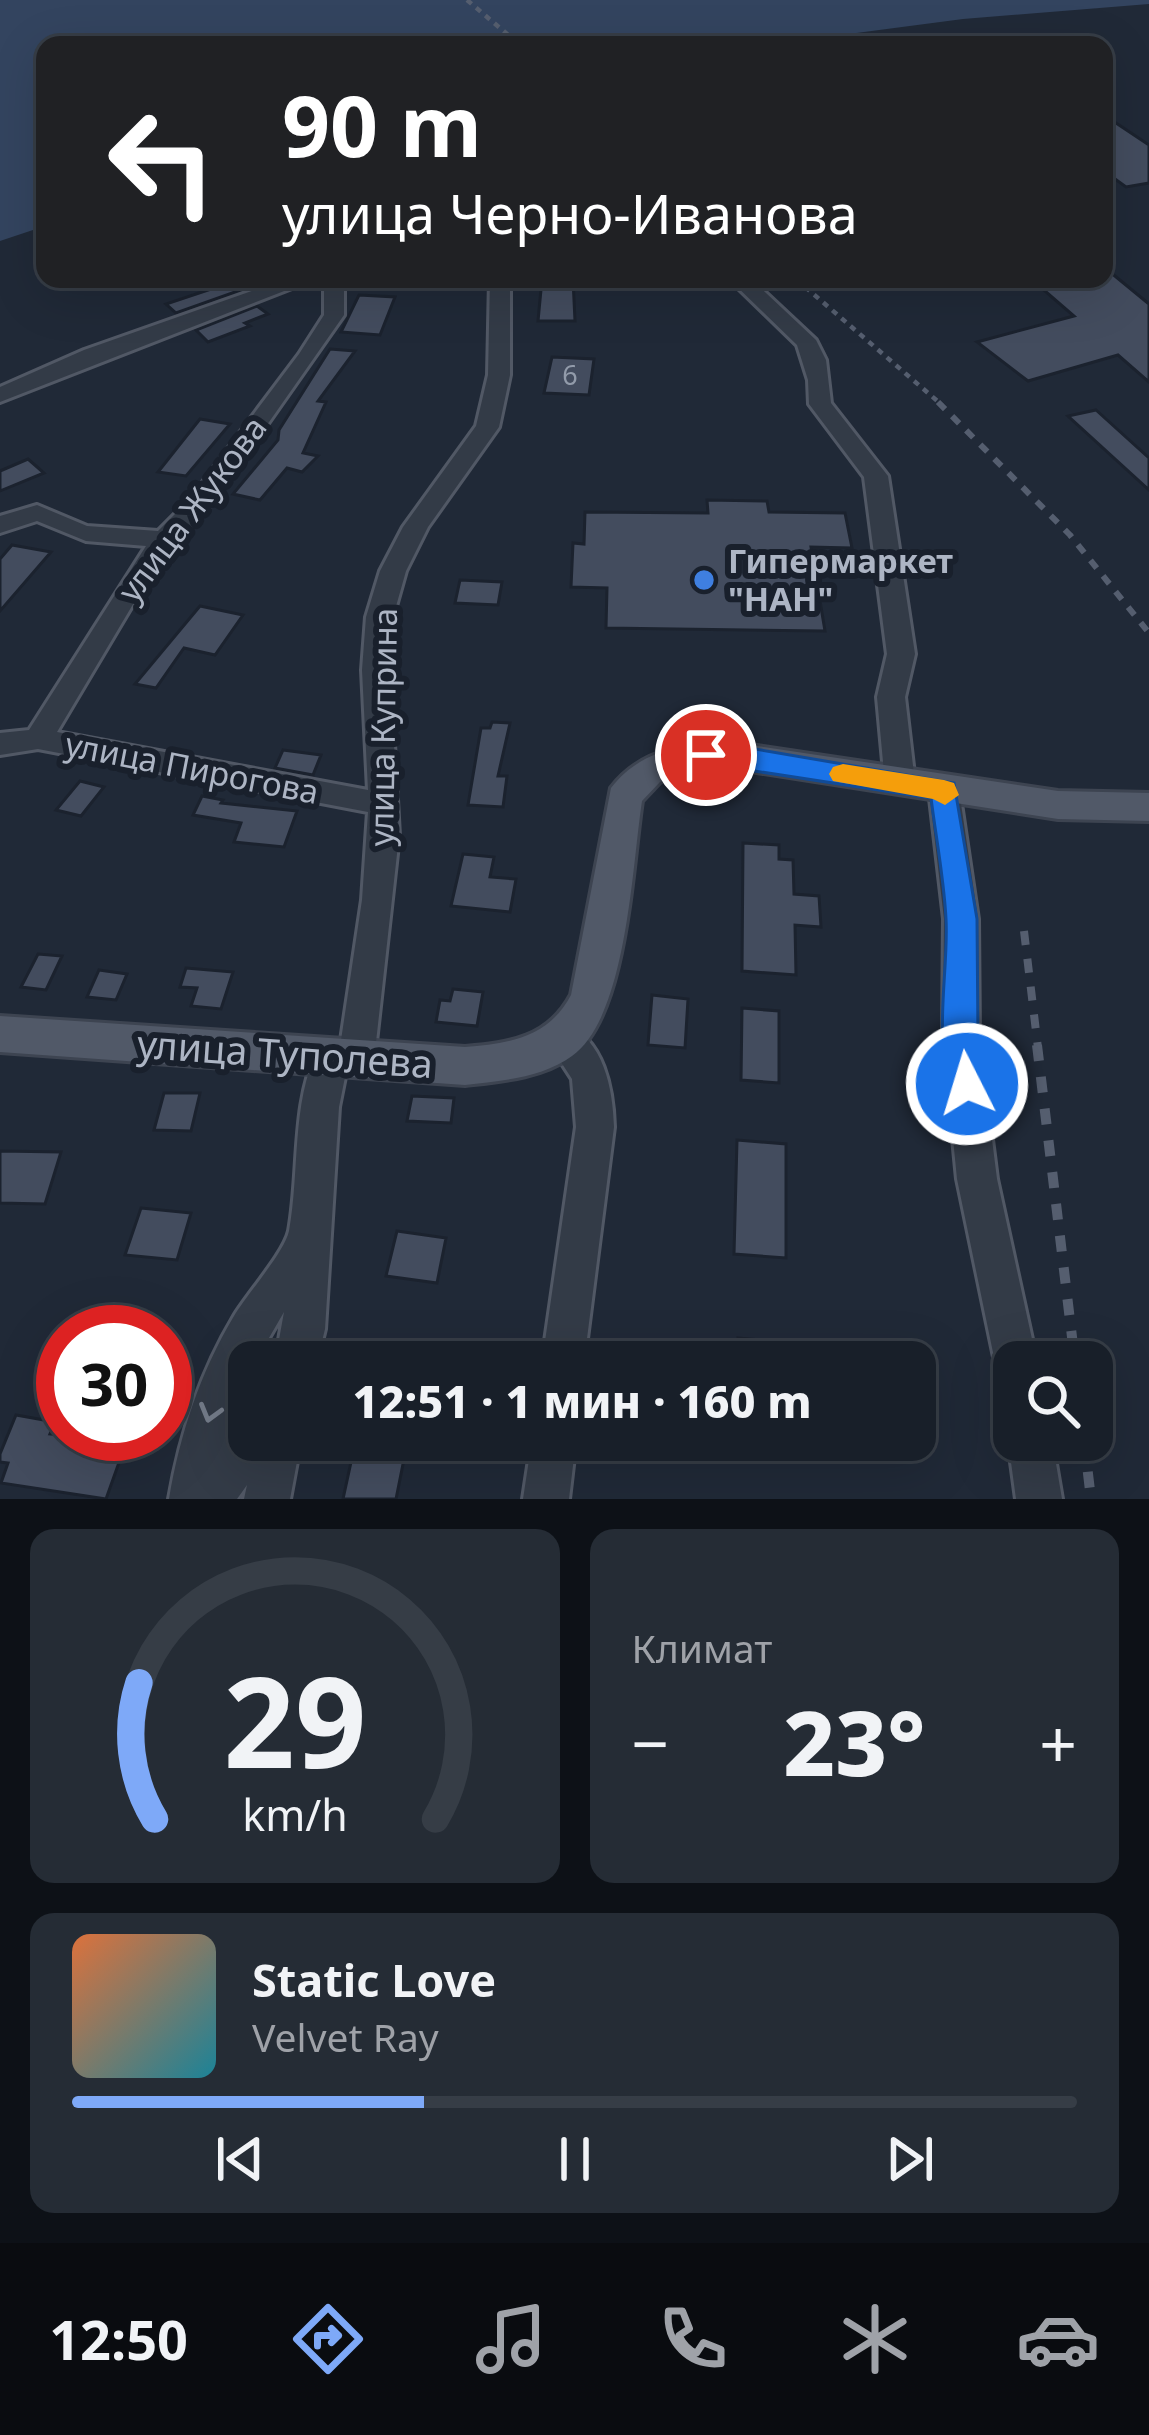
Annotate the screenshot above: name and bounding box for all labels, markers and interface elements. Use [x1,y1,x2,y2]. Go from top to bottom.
text: 90 m [282,67,482,182]
icon: left [84,84,240,240]
text: улица Черно-Иванова [282,176,858,250]
house number: 6 [562,356,578,393]
street label: улица Жукова [107,407,276,611]
place label: Гипермаркет "НАН" [728,538,953,621]
marker: Гипермаркет "НАН" [691,567,717,593]
street label: улица Куприна [358,607,407,847]
pin [655,704,757,806]
street label: улица Пирогова [62,721,323,814]
icon: arrive [673,722,739,788]
street label: улица Туполева [135,1016,435,1089]
position arrow [904,1021,1030,1147]
speed limit sign: 30 [36,1305,192,1461]
map controls [993,1341,1113,1461]
button: search [993,1341,1113,1461]
text: 12:51 · 1 мин · 160 m [352,1370,812,1431]
one-way arrow [199,1402,224,1423]
text: Климат [632,1621,772,1674]
text: 29 [223,1635,366,1805]
text: 23° [783,1680,925,1802]
text: − [632,1697,669,1787]
text: + [1039,1697,1077,1787]
text: km/h [242,1785,347,1844]
text: Static Love [252,1949,496,2010]
text: Velvet Ray [252,2010,439,2063]
icon: previous [207,2126,273,2192]
icon: pause [542,2126,608,2192]
icon: next [877,2126,943,2192]
icon: directions [286,2297,370,2381]
icon: music [469,2297,553,2381]
icon: phone [651,2297,735,2381]
icon: climate [833,2297,917,2381]
icon: car [1016,2297,1100,2381]
text: 12:50 [49,2302,188,2376]

